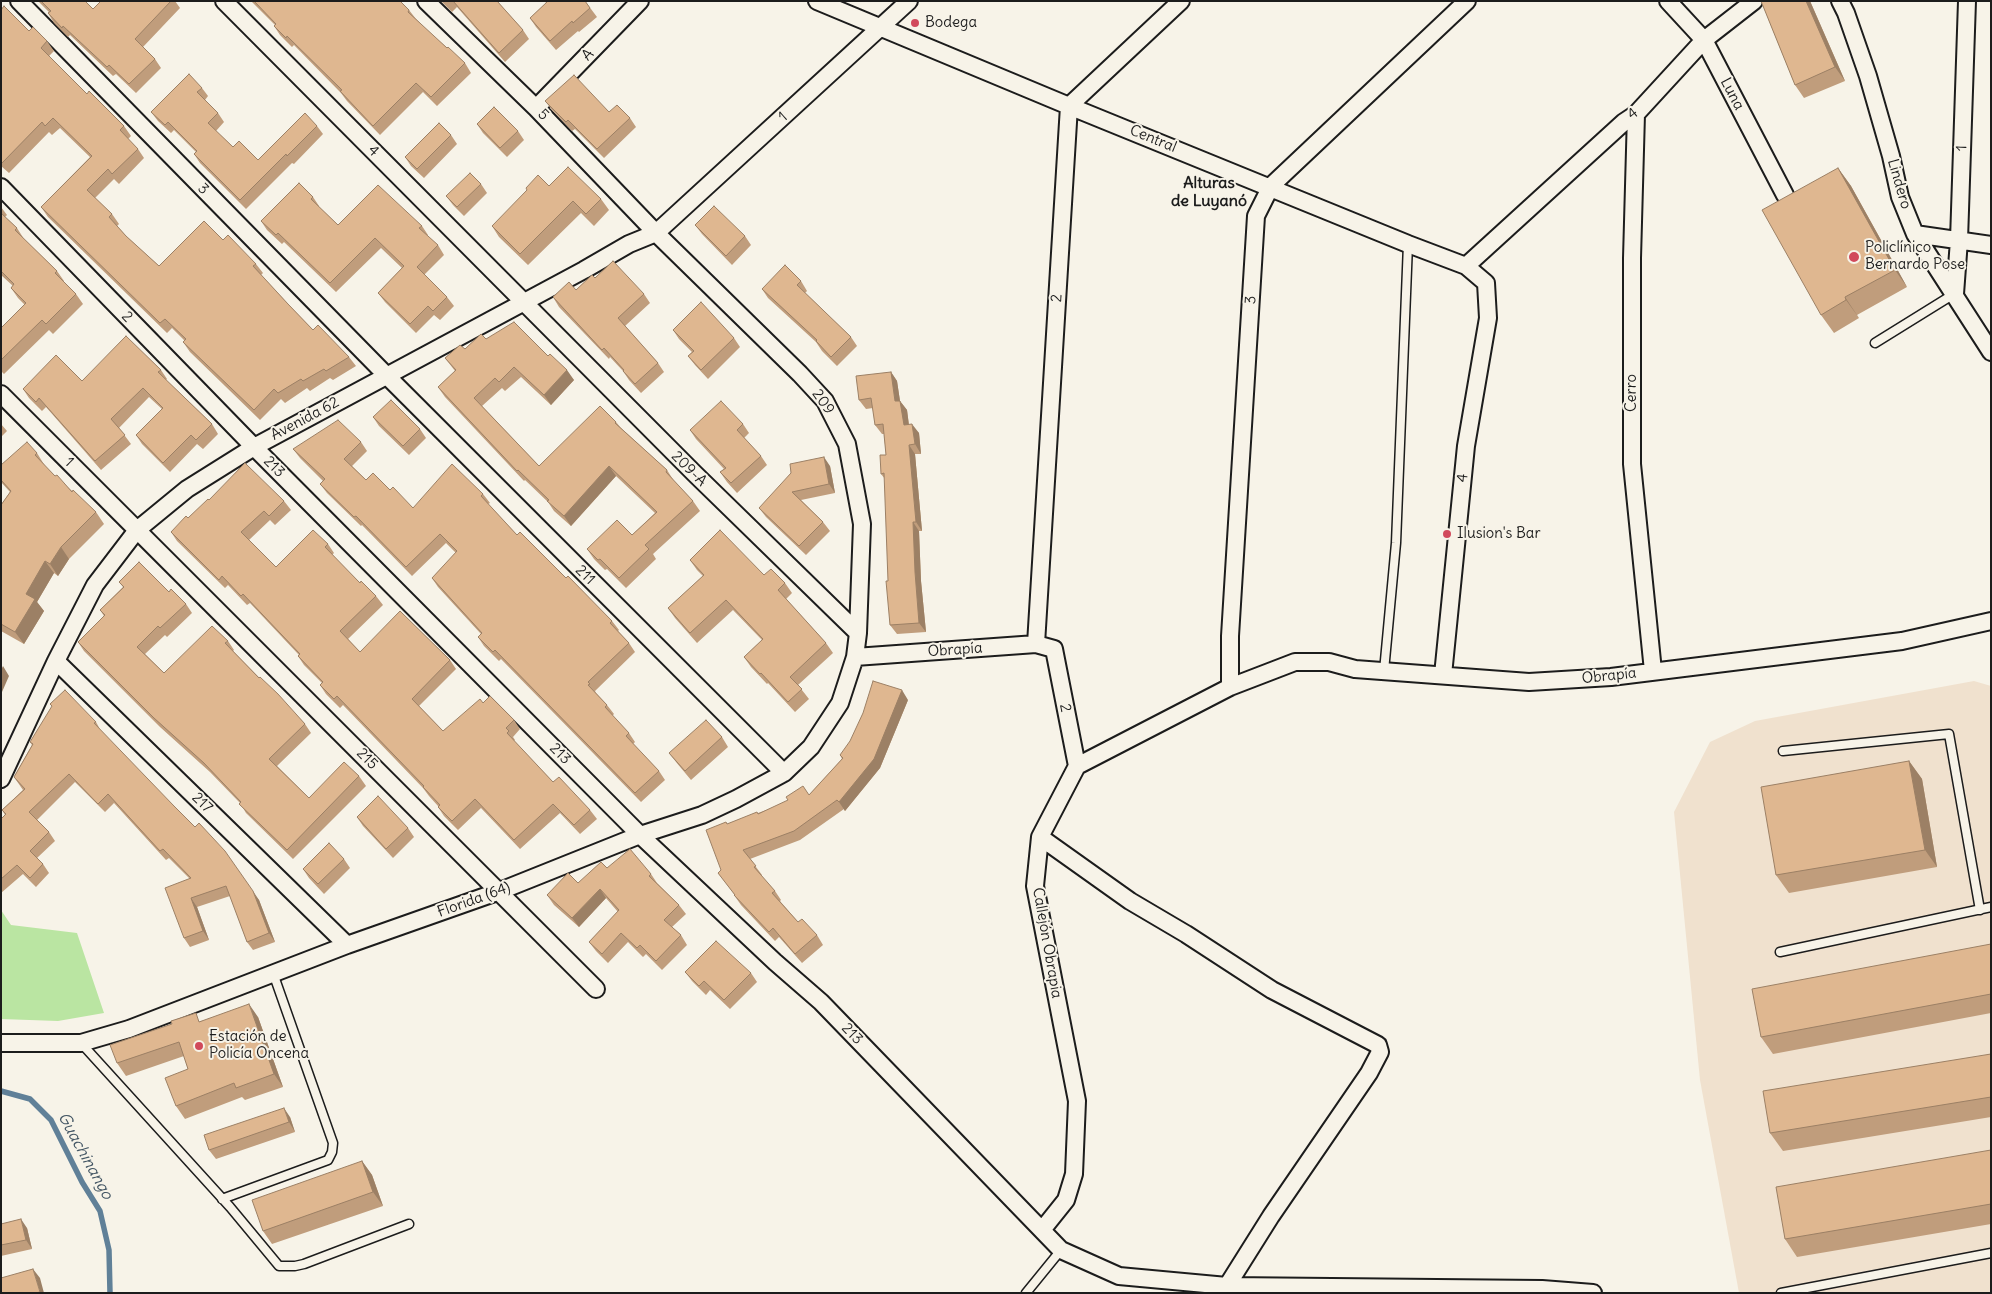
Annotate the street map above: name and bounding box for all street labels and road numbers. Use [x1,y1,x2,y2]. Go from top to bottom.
street label: A [578,45,598,65]
street label: Luna [1716,75,1748,113]
street label: 4 [1624,104,1642,124]
street label: 5 [534,106,552,124]
street label: 1 [775,108,791,126]
street label: Central [1127,121,1179,157]
street label: 4 [364,142,382,160]
street label: 1 [1953,145,1971,151]
street label: Lindero [1883,157,1915,211]
street label: 3 [194,180,212,198]
street label: 2 [1048,293,1066,303]
street label: 3 [1242,295,1260,305]
street label: 2 [118,308,136,326]
street label: Cerro [1623,374,1641,412]
street label: 209 [808,386,838,418]
street label: Avenida 62 [268,394,342,444]
street label: 209-A [668,448,710,490]
street label: 213 [260,453,288,481]
street label: 1 [61,454,77,470]
street label: 4 [1454,473,1472,483]
street label: 211 [572,562,598,588]
street label: Obrapía [927,639,983,661]
street label: Obrapía [1581,664,1637,688]
street label: 2 [1055,702,1075,714]
street label: 213 [546,740,574,768]
street label: 215 [353,745,381,773]
street label: 217 [188,789,216,817]
street label: Florida (64) [435,878,513,922]
street label: Callejón Obrapia [1028,886,1066,1000]
street label: 213 [838,1020,866,1048]

